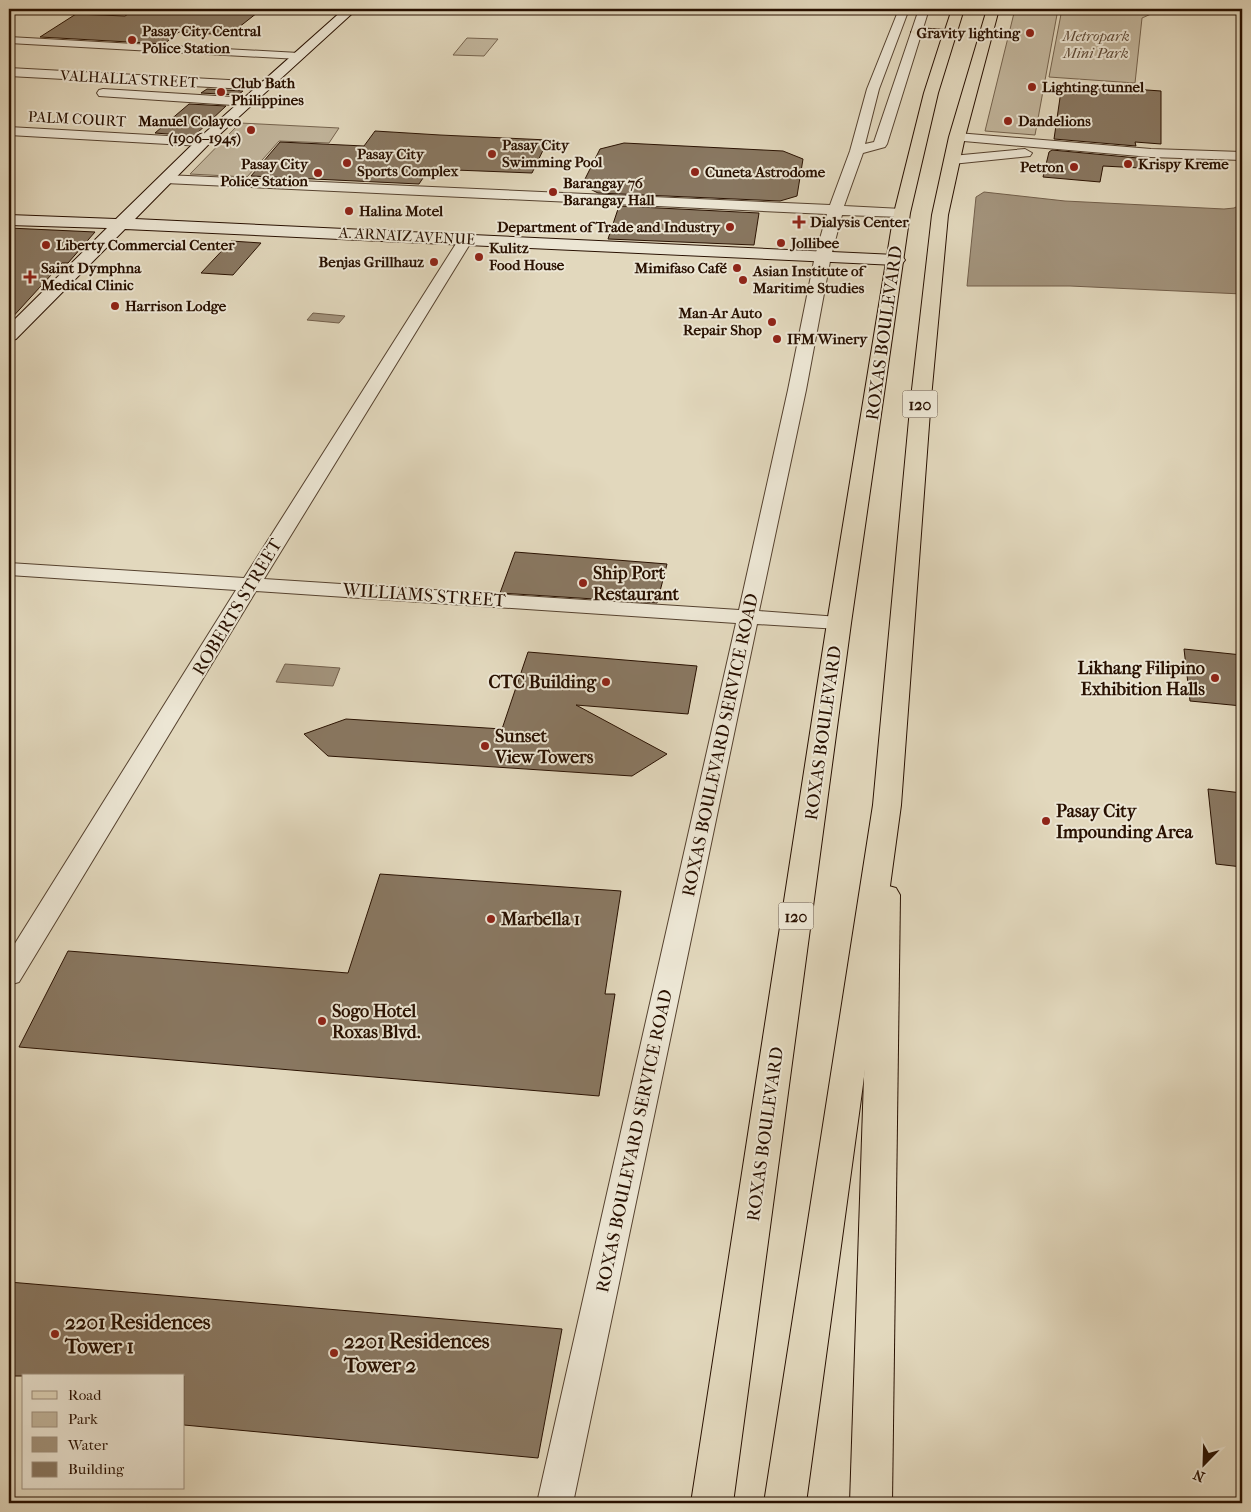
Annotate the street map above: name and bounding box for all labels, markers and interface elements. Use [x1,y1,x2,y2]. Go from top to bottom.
place label: Pasay City Central Police Station [142,22,262,57]
place label: Gravity lighting [917,24,1021,42]
marker: Gravity lighting [1024,27,1036,39]
park label: Metropark Mini Park [1061,27,1130,62]
marker: Pasay City Central Police Station [126,34,138,46]
street label: VALHALLA STREET [59,66,199,92]
place label: Club Bath Philippines [231,74,304,109]
place label: Lighting tunnel [1042,78,1145,96]
marker: Lighting tunnel [1026,81,1038,93]
marker: Club Bath Philippines [215,86,227,98]
street label: PALM COURT [28,107,127,131]
place label: Manuel Colayco (1906–1945) [137,112,241,147]
place label: Dandelions [1018,112,1091,130]
marker: Dandelions [1002,115,1014,127]
marker: Manuel Colayco (1906–1945) [245,124,257,136]
place label: Pasay City Swimming Pool [502,136,603,171]
place label: Pasay City Sports Complex [357,145,458,180]
marker: Pasay City Swimming Pool [486,148,498,160]
place label: Pasay City Police Station [220,155,309,190]
place label: Krispy Kreme [1138,155,1229,173]
marker: Pasay City Sports Complex [341,157,353,169]
place label: Petron [1020,158,1064,176]
marker: Krispy Kreme [1122,158,1134,170]
marker: Petron [1068,161,1080,173]
place label: Cuneta Astrodome [705,163,826,181]
marker: Cuneta Astrodome [689,166,701,178]
marker: Pasay City Police Station [312,167,324,179]
place label: Barangay 76 Barangay Hall [563,174,656,209]
marker: Barangay 76 Barangay Hall [547,186,559,198]
place label: Halina Motel [359,202,444,220]
marker: Halina Motel [343,205,355,217]
place label: Dialysis Center [810,213,909,231]
marker: Dialysis Center [792,215,806,229]
place label: Department of Trade and Industry [497,218,721,236]
marker: Department of Trade and Industry [724,221,736,233]
street label: A. ARNAIZ AVENUE [337,223,476,249]
place label: Jollibee [789,234,840,252]
place label: Liberty Commercial Center [56,236,235,254]
marker: Jollibee [775,237,787,249]
marker: Liberty Commercial Center [40,239,52,251]
place label: Kulitz Food House [488,239,565,274]
street label: ROXAS BOULEVARD [862,245,907,422]
marker: Kulitz Food House [473,251,485,263]
place label: Benjas Grillhauz [318,253,424,271]
marker: Benjas Grillhauz [428,256,440,268]
place label: Saint Dymphna Medical Clinic [40,259,142,294]
place label: Mimifaso Café [634,259,728,277]
marker: Mimifaso Café [731,262,743,274]
place label: Asian Institute of Maritime Studies [752,262,868,297]
marker: Saint Dymphna Medical Clinic [23,270,37,284]
marker: Asian Institute of Maritime Studies [737,274,749,286]
place label: Harrison Lodge [125,297,227,315]
marker: Harrison Lodge [109,300,121,312]
place label: Man-Ar Auto Repair Shop [677,304,762,339]
marker: Man-Ar Auto Repair Shop [766,316,778,328]
place label: IFM Winery [787,330,868,348]
marker: IFM Winery [771,333,783,345]
road number: 120 [902,390,938,418]
street label: ROBERTS STREET [188,534,287,679]
place label: Ship Port Restaurant [593,563,680,605]
marker: Ship Port Restaurant [577,577,589,589]
street label: WILLIAMS STREET [341,579,507,612]
street label: ROXAS BOULEVARD SERVICE ROAD [678,592,763,899]
street label: ROXAS BOULEVARD [801,645,846,822]
place label: Likhang Filipino Exhibition Halls [1077,658,1205,700]
place label: CTC Building [489,672,597,693]
marker: Likhang Filipino Exhibition Halls [1209,672,1221,684]
marker: CTC Building [600,676,612,688]
place label: Sunset View Towers [494,726,594,768]
marker: Sunset View Towers [479,740,491,752]
place label: Pasay City Impounding Area [1056,801,1193,843]
marker: Pasay City Impounding Area [1040,815,1052,827]
road number: 120 [778,902,814,929]
place label: Marbella 1 [500,909,580,930]
marker: Marbella 1 [485,913,497,925]
street label: ROXAS BOULEVARD SERVICE ROAD [592,988,677,1295]
place label: Sogo Hotel Roxas Blvd. [332,1001,421,1043]
marker: Sogo Hotel Roxas Blvd. [316,1015,328,1027]
street label: ROXAS BOULEVARD [743,1046,788,1223]
place label: 2201 Residences Tower 1 [64,1310,211,1358]
marker: 2201 Residences Tower 1 [49,1328,61,1340]
place label: 2201 Residences Tower 2 [343,1329,490,1377]
marker: 2201 Residences Tower 2 [328,1347,340,1359]
legend [22,1374,185,1490]
text: Road [68,1386,102,1404]
text: Park [68,1410,98,1428]
text: Water [67,1436,108,1454]
north arrow [1178,1440,1228,1490]
text: Building [68,1460,125,1478]
text: N [1191,1465,1207,1485]

